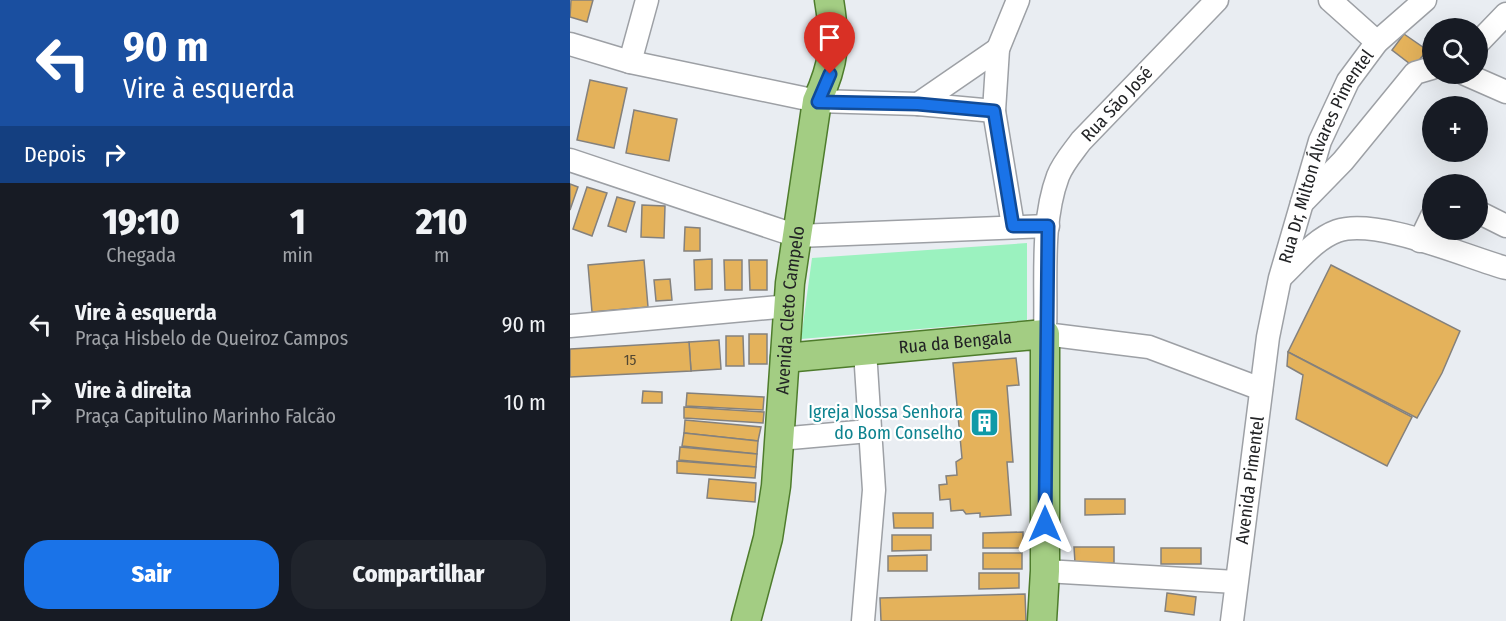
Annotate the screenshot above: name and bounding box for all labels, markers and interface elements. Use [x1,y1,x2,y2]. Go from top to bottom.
pin [804,12,855,74]
map controls [1422,18,1488,240]
button: search [1422,18,1488,84]
icon: arrive [813,21,846,54]
text: 90 m [123,22,208,72]
icon: left [24,24,102,102]
street label: Rua Dr, Milton Álvares Pimentel [1274,45,1379,266]
street label: Rua São José [1077,62,1157,146]
text: Vire à esquerda [123,73,295,105]
button: + [1422,96,1488,162]
icon: right [98,138,131,171]
text: Depois [24,141,86,168]
button: − [1422,174,1488,240]
text: 19:10 [102,200,180,244]
text: 1 [290,200,305,244]
text: 210 [416,200,468,244]
street label: Avenida Cleto Campelo [771,224,809,395]
text: Chegada [106,243,176,267]
text: min [282,243,313,267]
text: m [434,243,449,267]
text: Vire à esquerda [75,299,217,326]
icon: left [24,308,57,341]
text: 90 m [502,311,546,338]
text: Praça Hisbelo de Queiroz Campos [75,326,348,350]
street label: Rua da Bengala [898,326,1013,358]
house number: 15 [624,351,636,369]
text: Vire à direita [75,377,191,404]
icon: right [24,386,57,419]
text: 10 m [504,389,546,416]
place label: Igreja Nossa Senhora do Bom Conselho [808,401,963,444]
text: Praça Capitulino Marinho Falcão [75,404,336,428]
building icon: Igreja Nossa Senhora do Bom Conselho [968,406,1000,438]
street label: Avenida Pimentel [1231,415,1269,545]
position arrow [1013,492,1077,556]
button: Sair [24,540,279,609]
button: Compartilhar [291,540,546,609]

